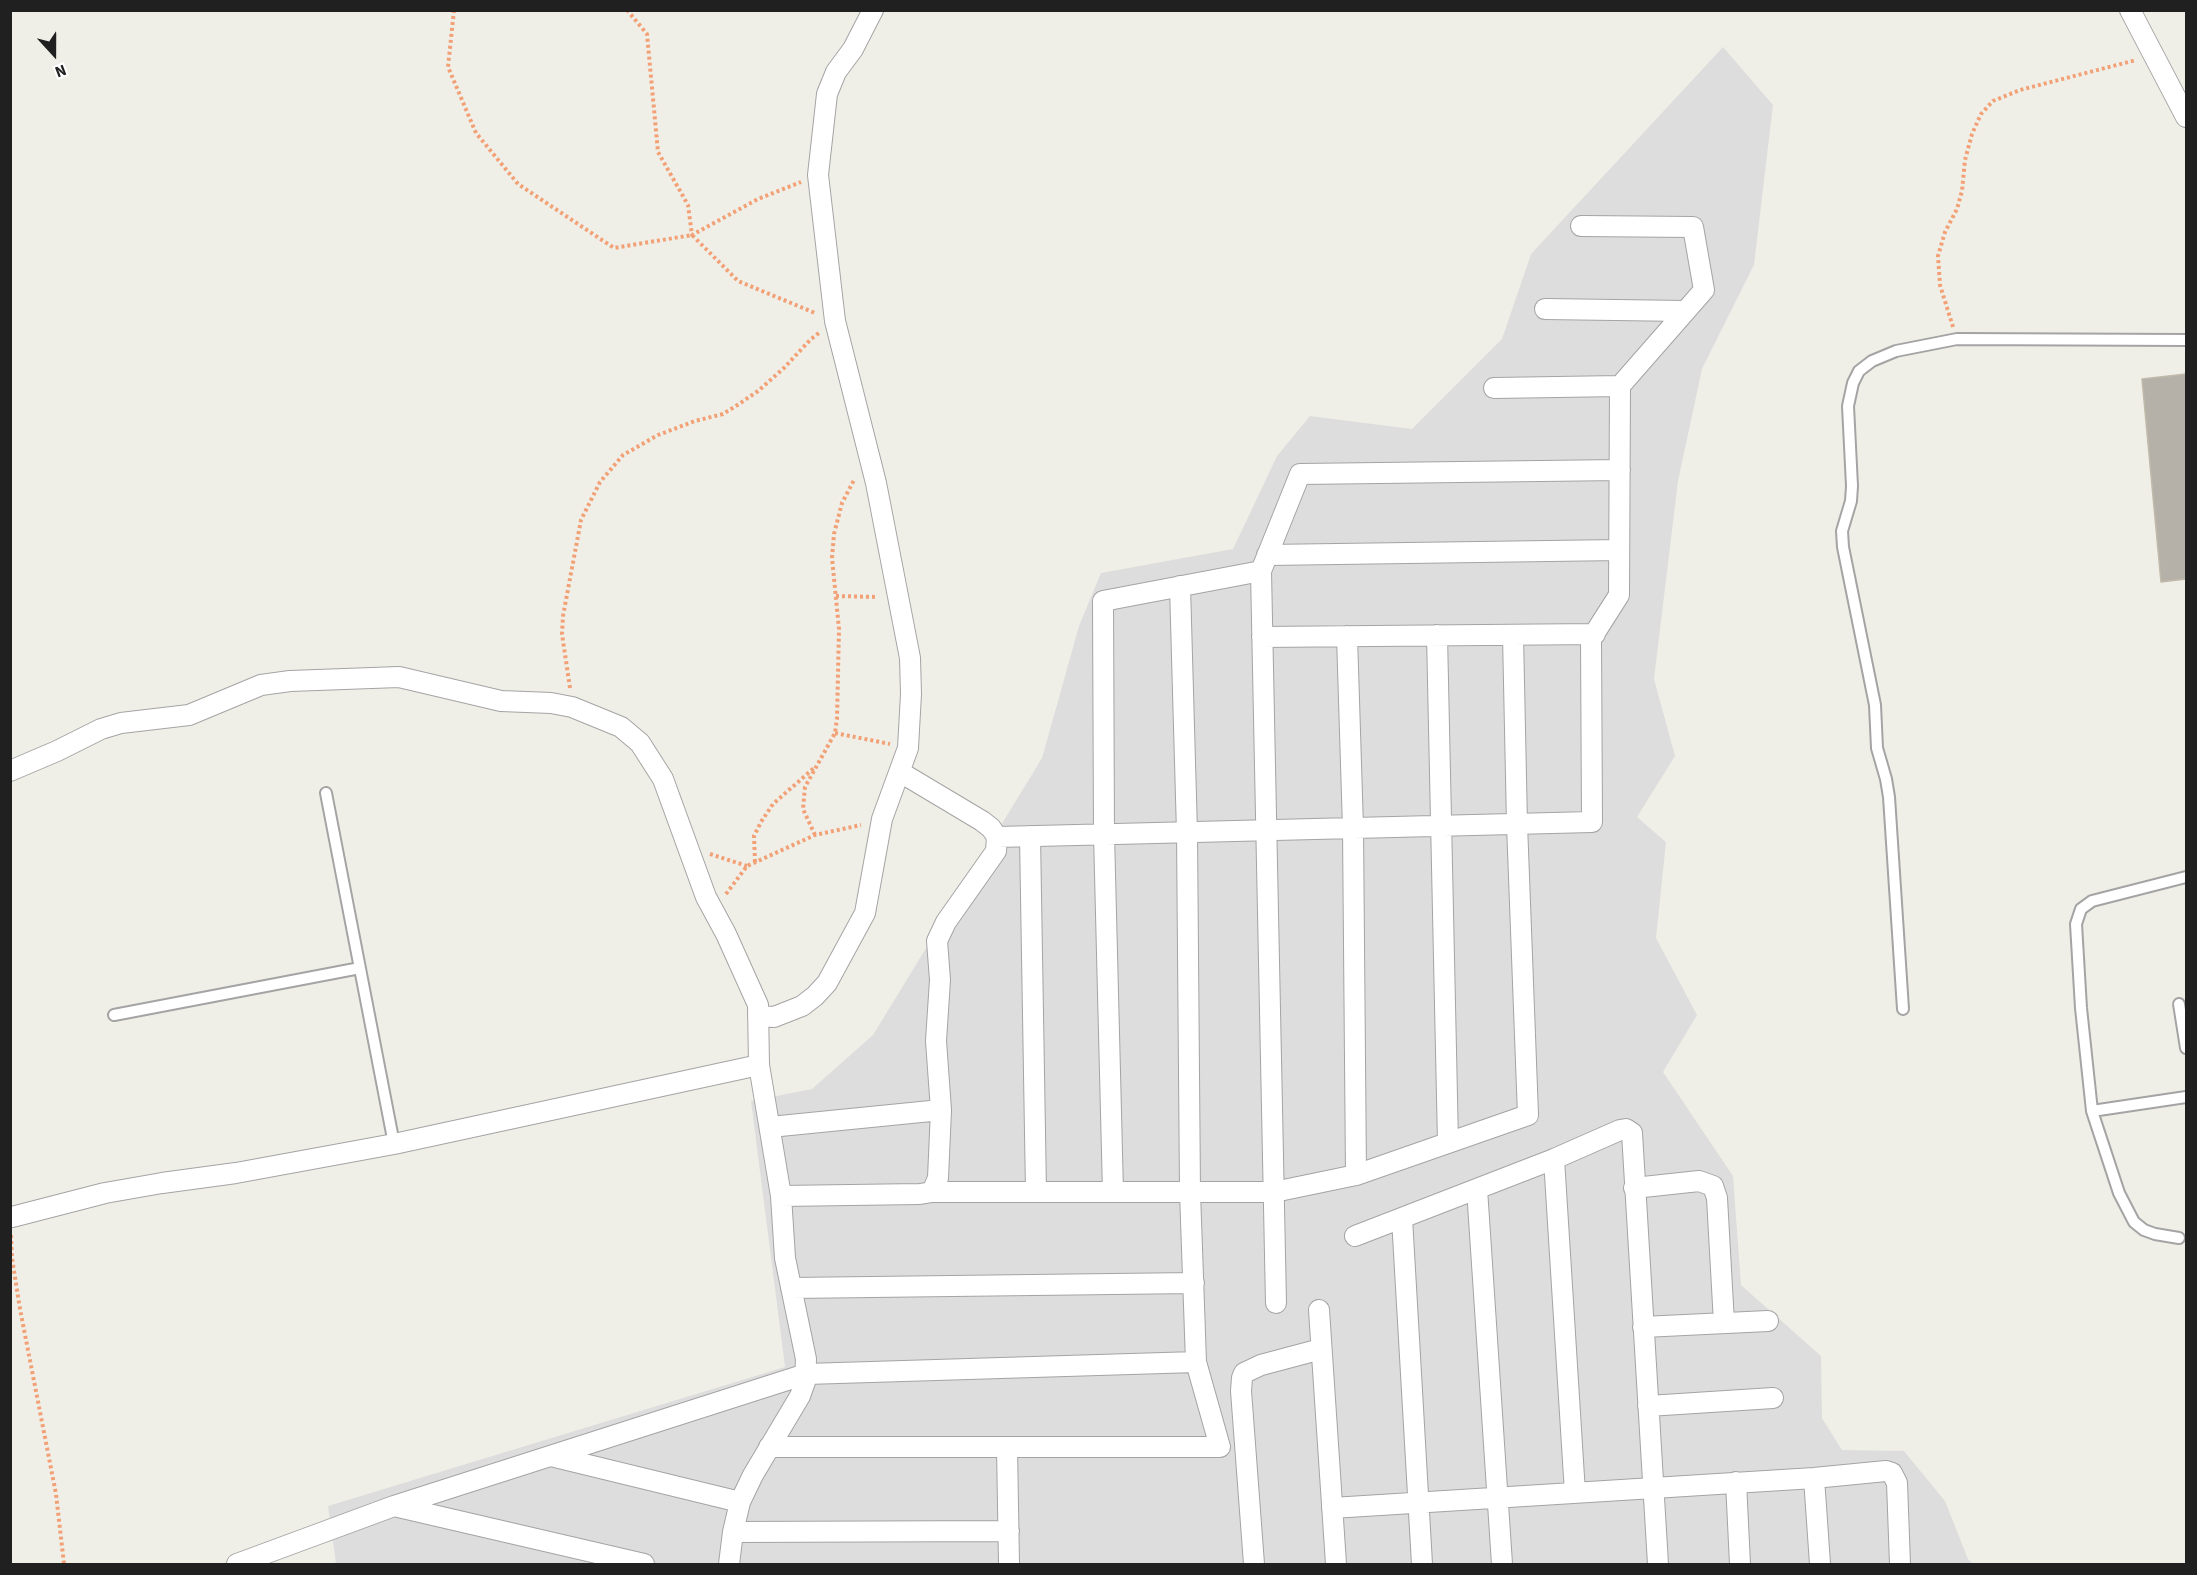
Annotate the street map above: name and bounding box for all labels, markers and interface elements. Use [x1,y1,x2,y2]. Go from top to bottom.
north arrow [24,24,84,84]
text: N [52,59,69,83]

